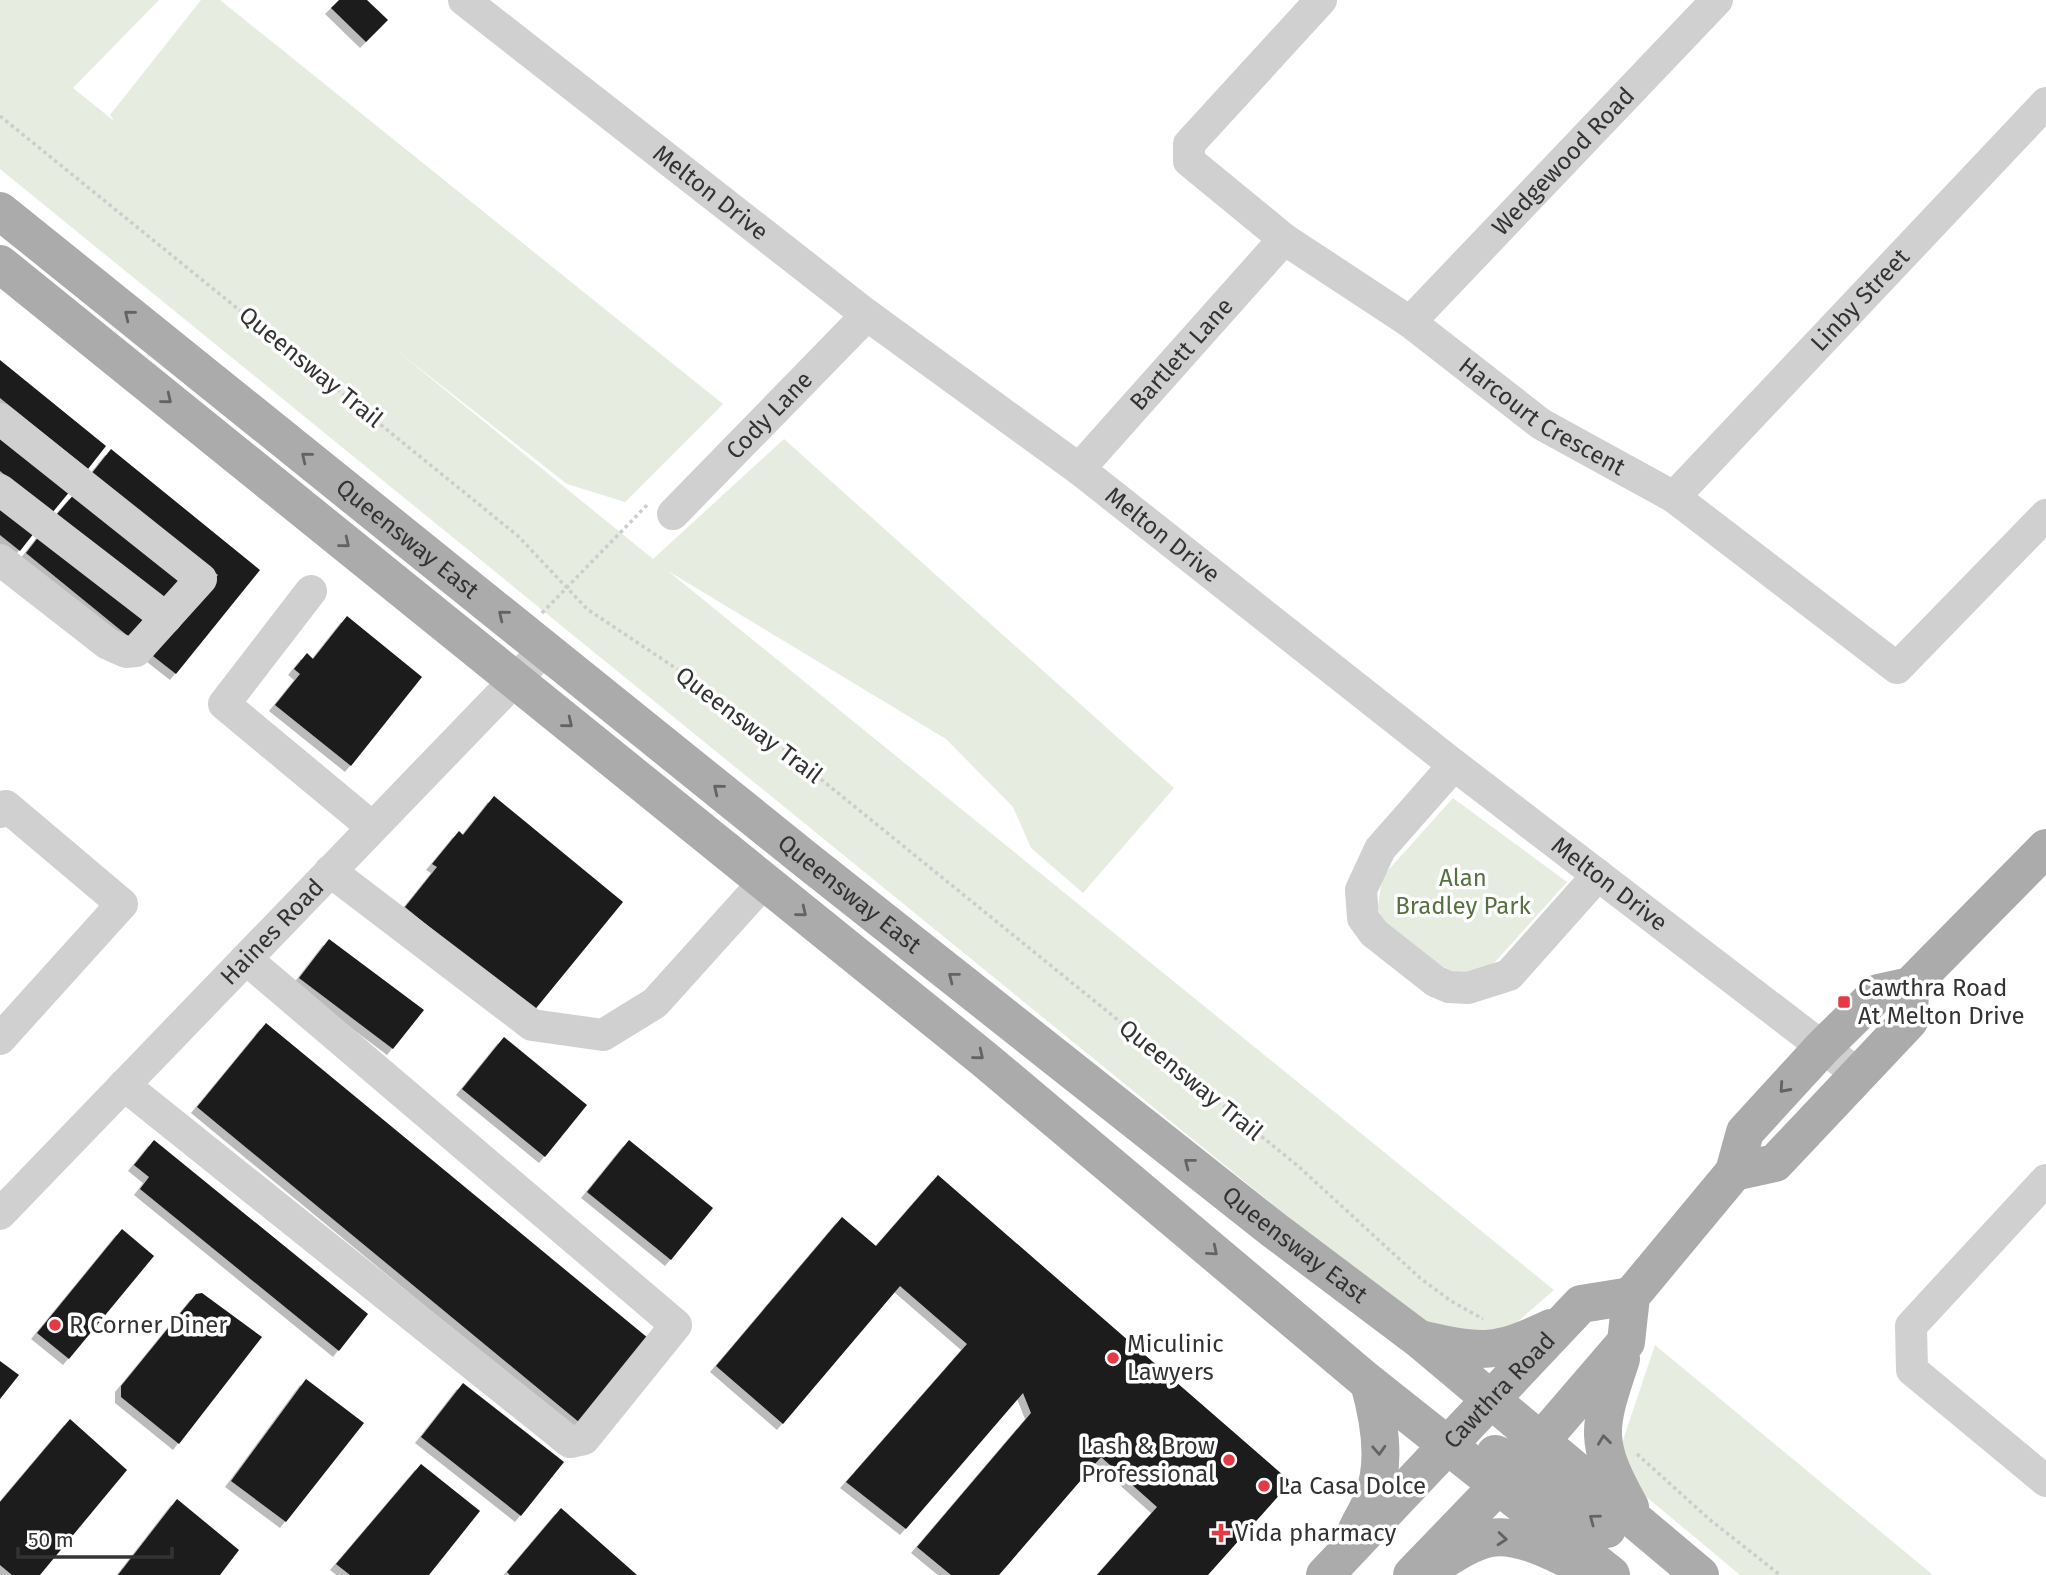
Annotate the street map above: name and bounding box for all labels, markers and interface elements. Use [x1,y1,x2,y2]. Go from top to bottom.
street label: Wedgewood Road [1486,82,1640,241]
street label: Melton Drive [648,139,774,246]
street label: Linby Street [1805,243,1915,357]
street label: Bartlett Lane [1124,292,1239,416]
street label: Queensway Trail [234,301,388,433]
one-way arrow [124,310,136,323]
street label: Harcourt Crescent [1453,351,1630,482]
street label: Cody Lane [720,365,818,465]
one-way arrow [159,391,172,403]
one-way arrow [302,453,314,466]
street label: Queensway East [330,473,485,605]
street label: Melton Drive [1100,481,1225,589]
one-way arrow [336,535,349,547]
one-way arrow [498,611,511,623]
street label: Queensway Trail [670,661,828,789]
one-way arrow [560,714,572,727]
one-way arrow [713,785,726,797]
street label: Queensway East [772,829,927,960]
street label: Melton Drive [1546,831,1673,937]
park label: Alan Bradley Park [1395,864,1532,920]
street label: Haines Road [215,873,330,991]
one-way arrow [793,904,806,916]
one-way arrow [949,972,961,985]
place label: Cawthra Road At Melton Drive [1858,974,2025,1030]
marker: Cawthra Road At Melton Drive [1836,994,1852,1010]
street label: Queensway Trail [1114,1014,1268,1146]
one-way arrow [971,1046,984,1059]
one-way arrow [1780,1080,1793,1093]
one-way arrow [1185,1159,1197,1172]
street label: Queensway East [1217,1181,1373,1309]
one-way arrow [1204,1243,1217,1255]
place label: R Corner Diner [69,1311,228,1339]
marker: R Corner Diner [47,1317,63,1333]
street label: Cawthra Road [1438,1326,1561,1454]
place label: Miculinic Lawyers [1127,1330,1224,1386]
marker: Miculinic Lawyers [1105,1350,1121,1366]
place label: Lash & Brow Professional [1081,1432,1215,1488]
one-way arrow [1596,1434,1611,1446]
one-way arrow [1372,1445,1387,1456]
marker: Lash & Brow Professional [1221,1452,1237,1468]
place label: La Casa Dolce [1278,1472,1426,1500]
marker: La Casa Dolce [1256,1478,1272,1494]
one-way arrow [1589,1515,1601,1528]
scale bar [18,1516,172,1560]
place label: Vida pharmacy [1235,1519,1397,1547]
marker: Vida pharmacy [1213,1525,1229,1541]
text: 50 m [28,1527,74,1553]
one-way arrow [1497,1531,1508,1546]

